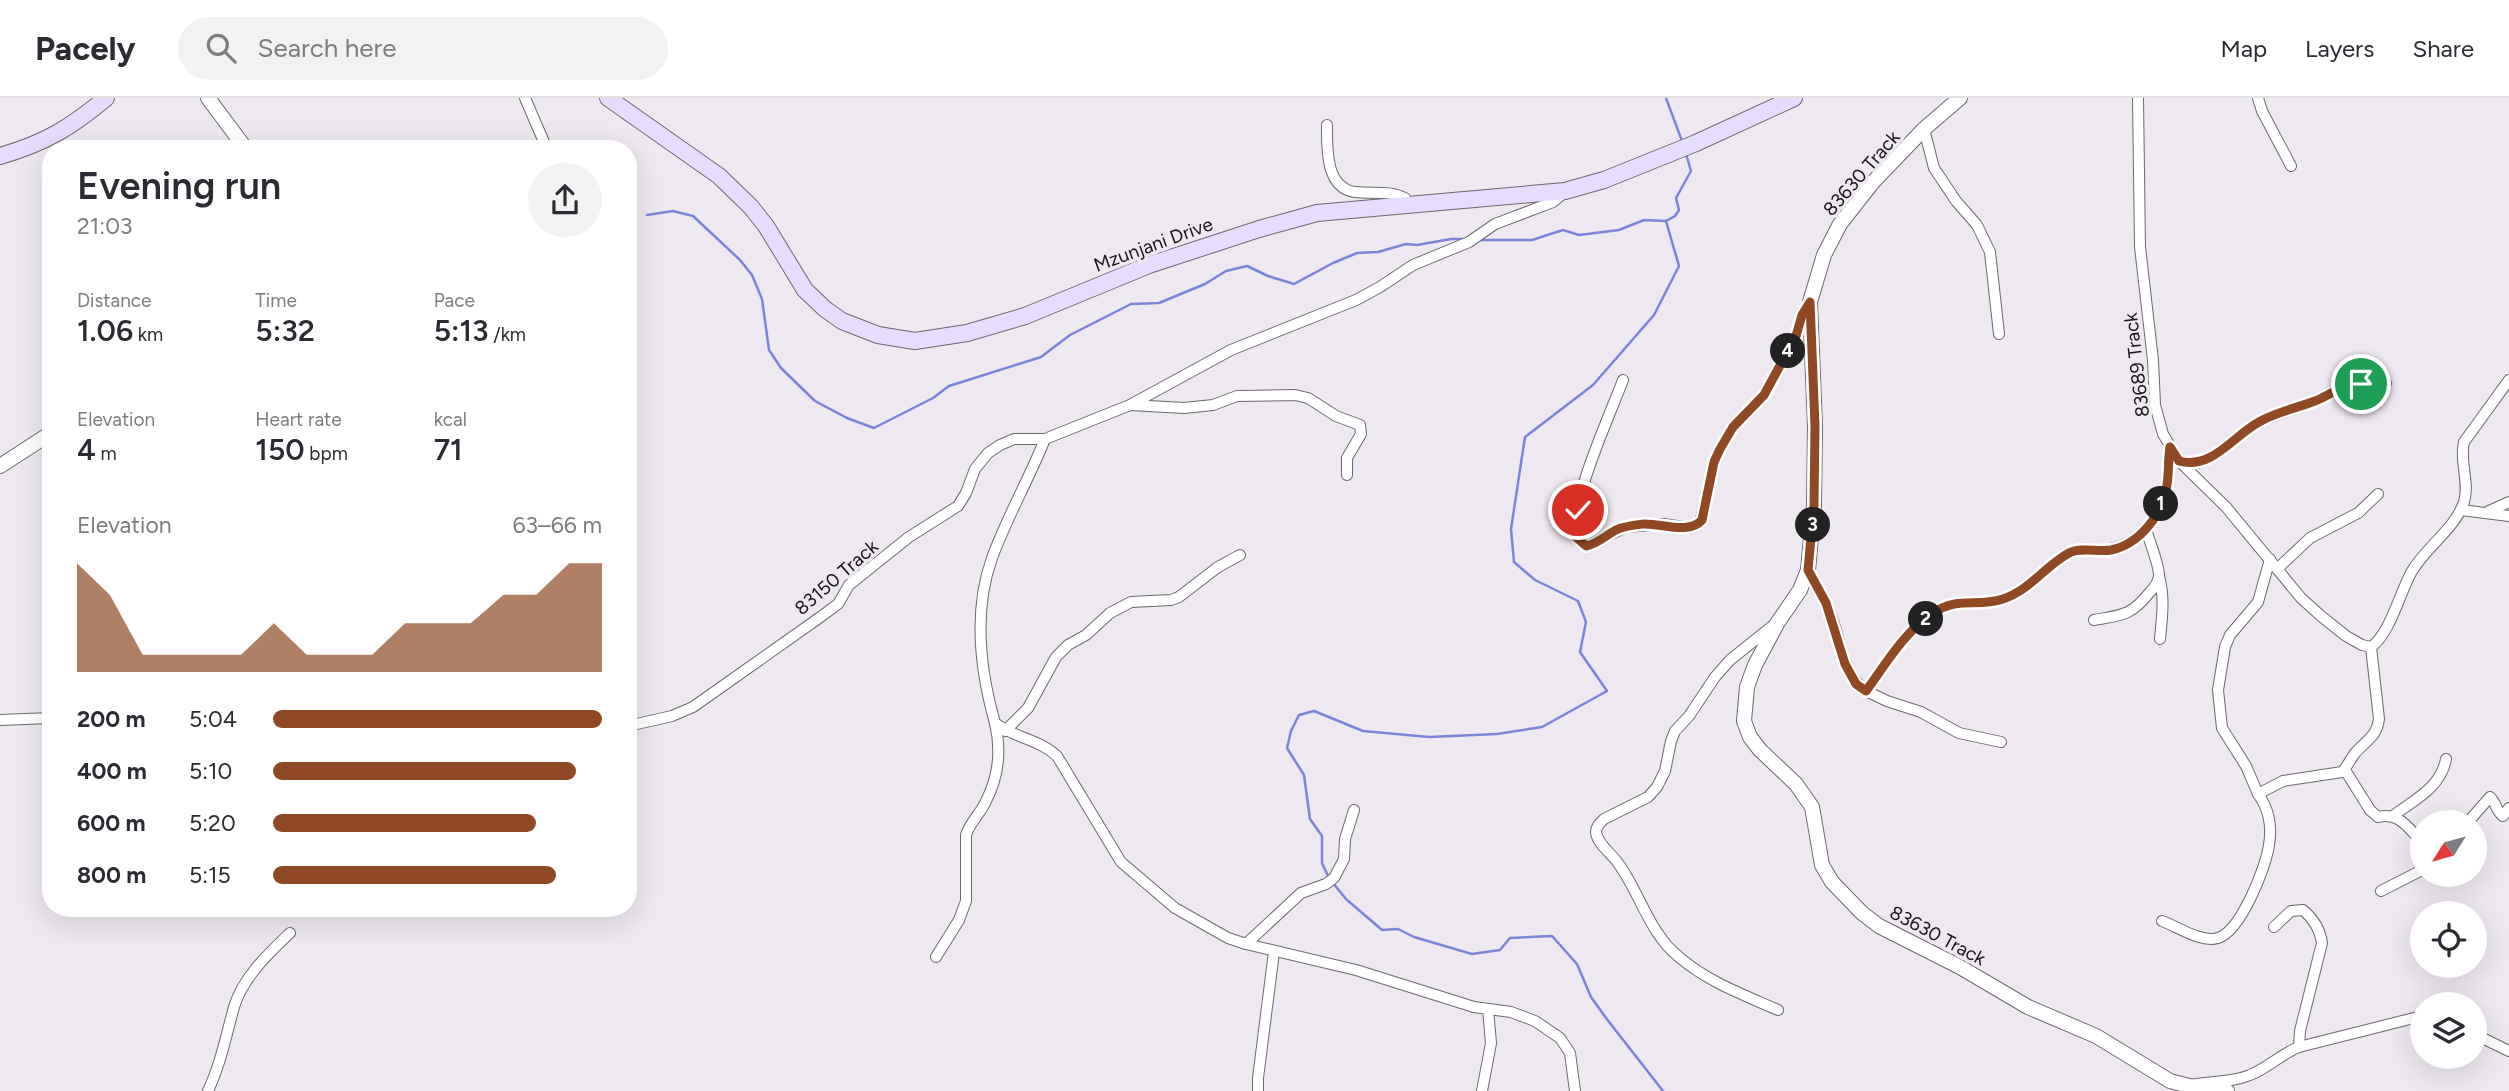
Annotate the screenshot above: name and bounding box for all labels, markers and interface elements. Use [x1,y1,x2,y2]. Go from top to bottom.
search box [178,17,668,80]
text: Pacely [35,29,136,68]
icon: search [202,29,240,67]
text: Search here [258,32,397,64]
text: Map [2220,34,2267,63]
text: Layers [2305,34,2374,63]
text: Share [2412,34,2474,63]
street label: 83630 Track [1818,126,1905,221]
text: Evening run [77,163,281,209]
button: share [528,163,602,237]
text: 21:03 [77,212,132,240]
street label: Mzunjani Drive [1090,212,1216,277]
text: Distance [77,289,151,312]
text: Time [255,289,297,312]
text: Pace [434,289,475,312]
street label: 83689 Track [2119,311,2154,418]
text: 1.06 [77,312,133,349]
text: 5:32 [255,312,315,349]
text: 5:13 [434,312,489,349]
text: km [133,323,163,346]
text: /km [489,323,526,346]
pin: 4 [1770,334,1806,368]
text: 4 [1781,339,1794,362]
pin [2331,354,2391,414]
icon: arrive [2342,365,2380,403]
text: Elevation [77,408,155,431]
text: Heart rate [255,408,342,431]
text: kcal [434,408,467,431]
text: 4 [77,431,96,468]
text: 150 [255,431,305,468]
text: 71 [434,431,463,468]
text: m [96,442,117,465]
text: bpm [305,442,348,465]
pin [1548,480,1608,540]
pin: 1 [2144,486,2178,522]
icon: check [1559,491,1597,529]
text: 1 [2156,492,2165,515]
pin: 3 [1796,508,1830,542]
text: Elevation [77,511,172,539]
text: 63–66 m [513,511,602,539]
text: 3 [1807,513,1818,536]
street label: 83150 Track [790,534,883,620]
pin: 2 [1909,602,1944,636]
text: 2 [1920,607,1931,630]
text: 200 m [77,705,146,733]
text: 5:04 [189,705,237,733]
text: 400 m [77,757,147,785]
text: 5:10 [189,757,232,785]
text: 600 m [77,809,146,837]
text: 5:20 [189,809,236,837]
north arrow [2410,810,2487,887]
map controls [2410,810,2487,1069]
text: 800 m [77,861,146,889]
text: 5:15 [189,861,231,889]
street label: 83630 Track [1886,901,1990,971]
button: locate [2410,901,2487,978]
button: layers [2410,992,2487,1069]

